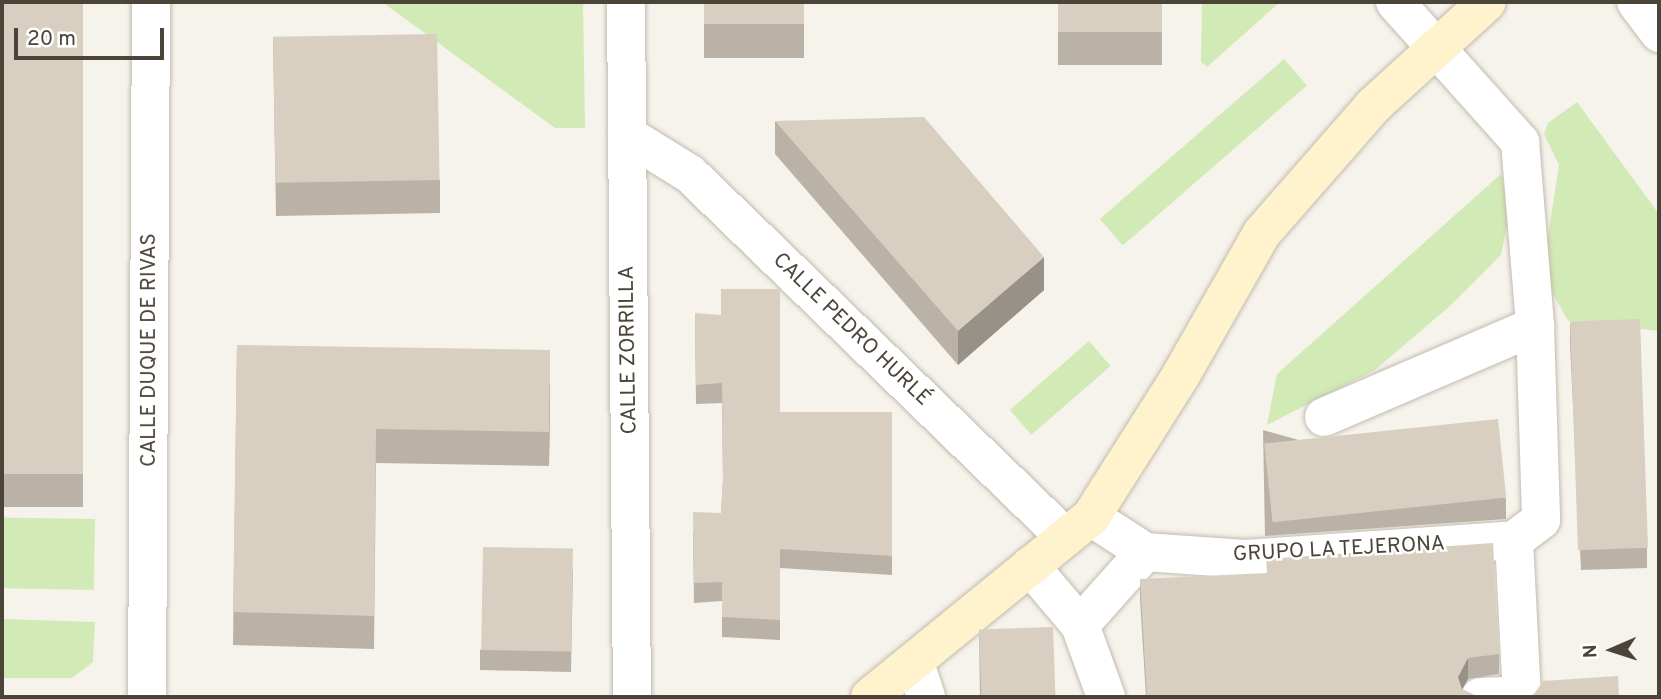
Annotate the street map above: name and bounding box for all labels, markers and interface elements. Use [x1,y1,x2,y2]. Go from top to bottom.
scale bar [18,14,168,58]
text: 20 m [27,26,76,53]
street label: CALLE DUQUE DE RIVAS [137,233,163,467]
street label: CALLE PEDRO HURLÉ [767,248,935,412]
street label: CALLE ZORRILLA [615,265,643,435]
street label: GRUPO LA TEJERONA [1232,532,1446,568]
north arrow [1577,615,1647,685]
text: N [1579,644,1603,659]

